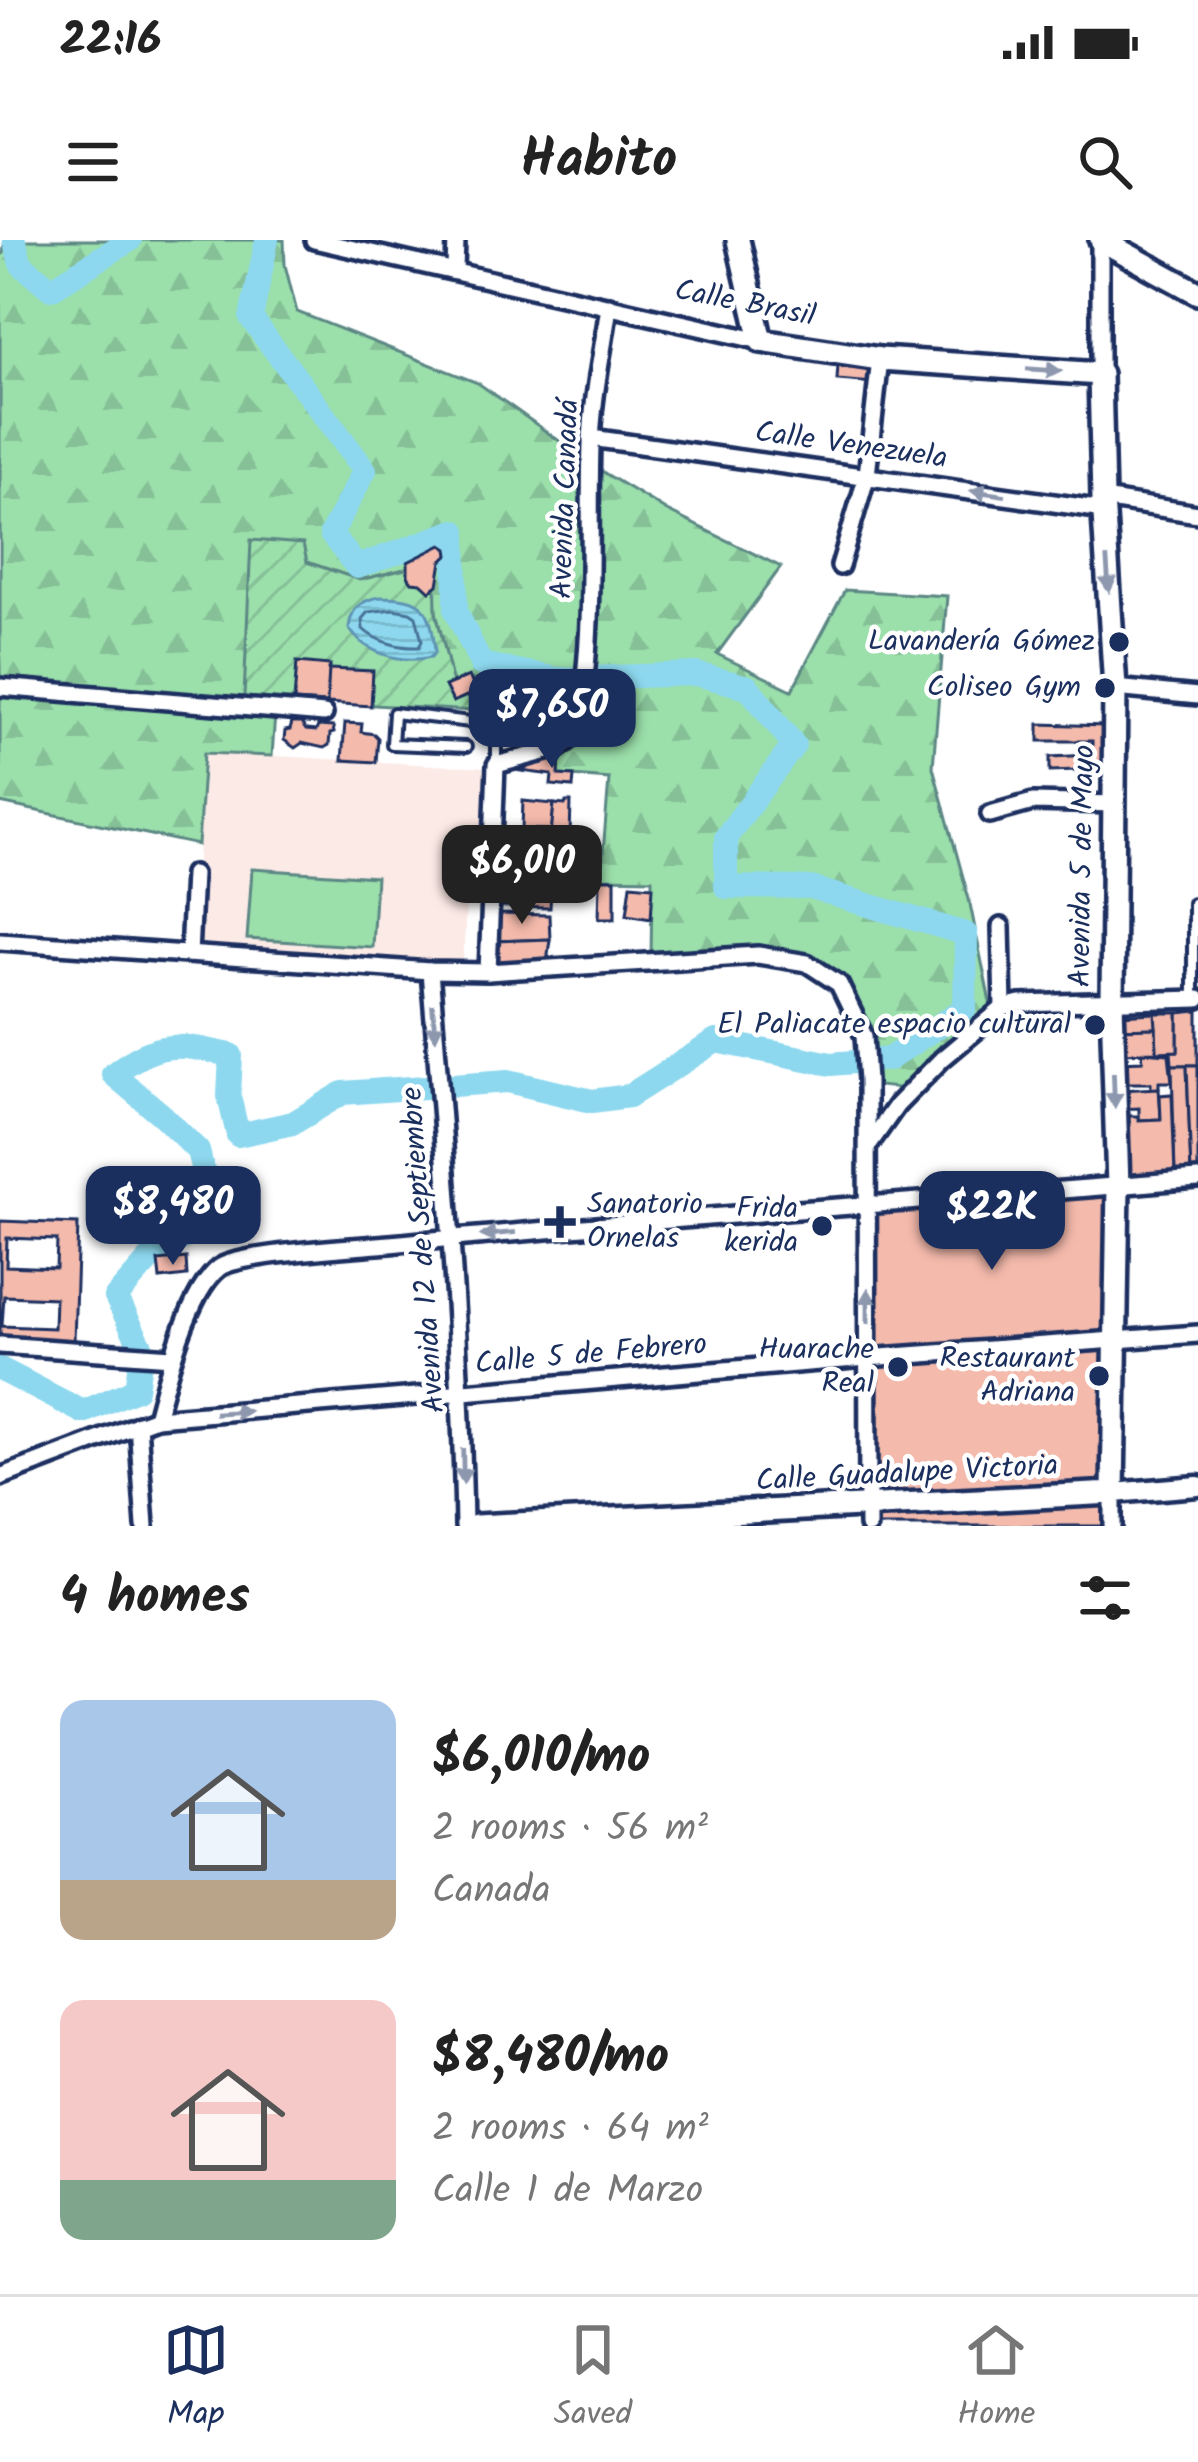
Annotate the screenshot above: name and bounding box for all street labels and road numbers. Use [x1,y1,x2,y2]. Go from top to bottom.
street label: Calle Brasil [670,267,820,341]
street label: Avenida Canadá [539,395,594,600]
street label: Calle Venezuela [752,409,950,483]
street label: Avenida 5 de Mayo [1057,744,1109,988]
street label: Avenida 12 de Septiembre [389,1085,459,1415]
street label: Calle 5 de Febrero [473,1321,709,1389]
street label: Calle Guadalupe Victoria [755,1442,1059,1506]

